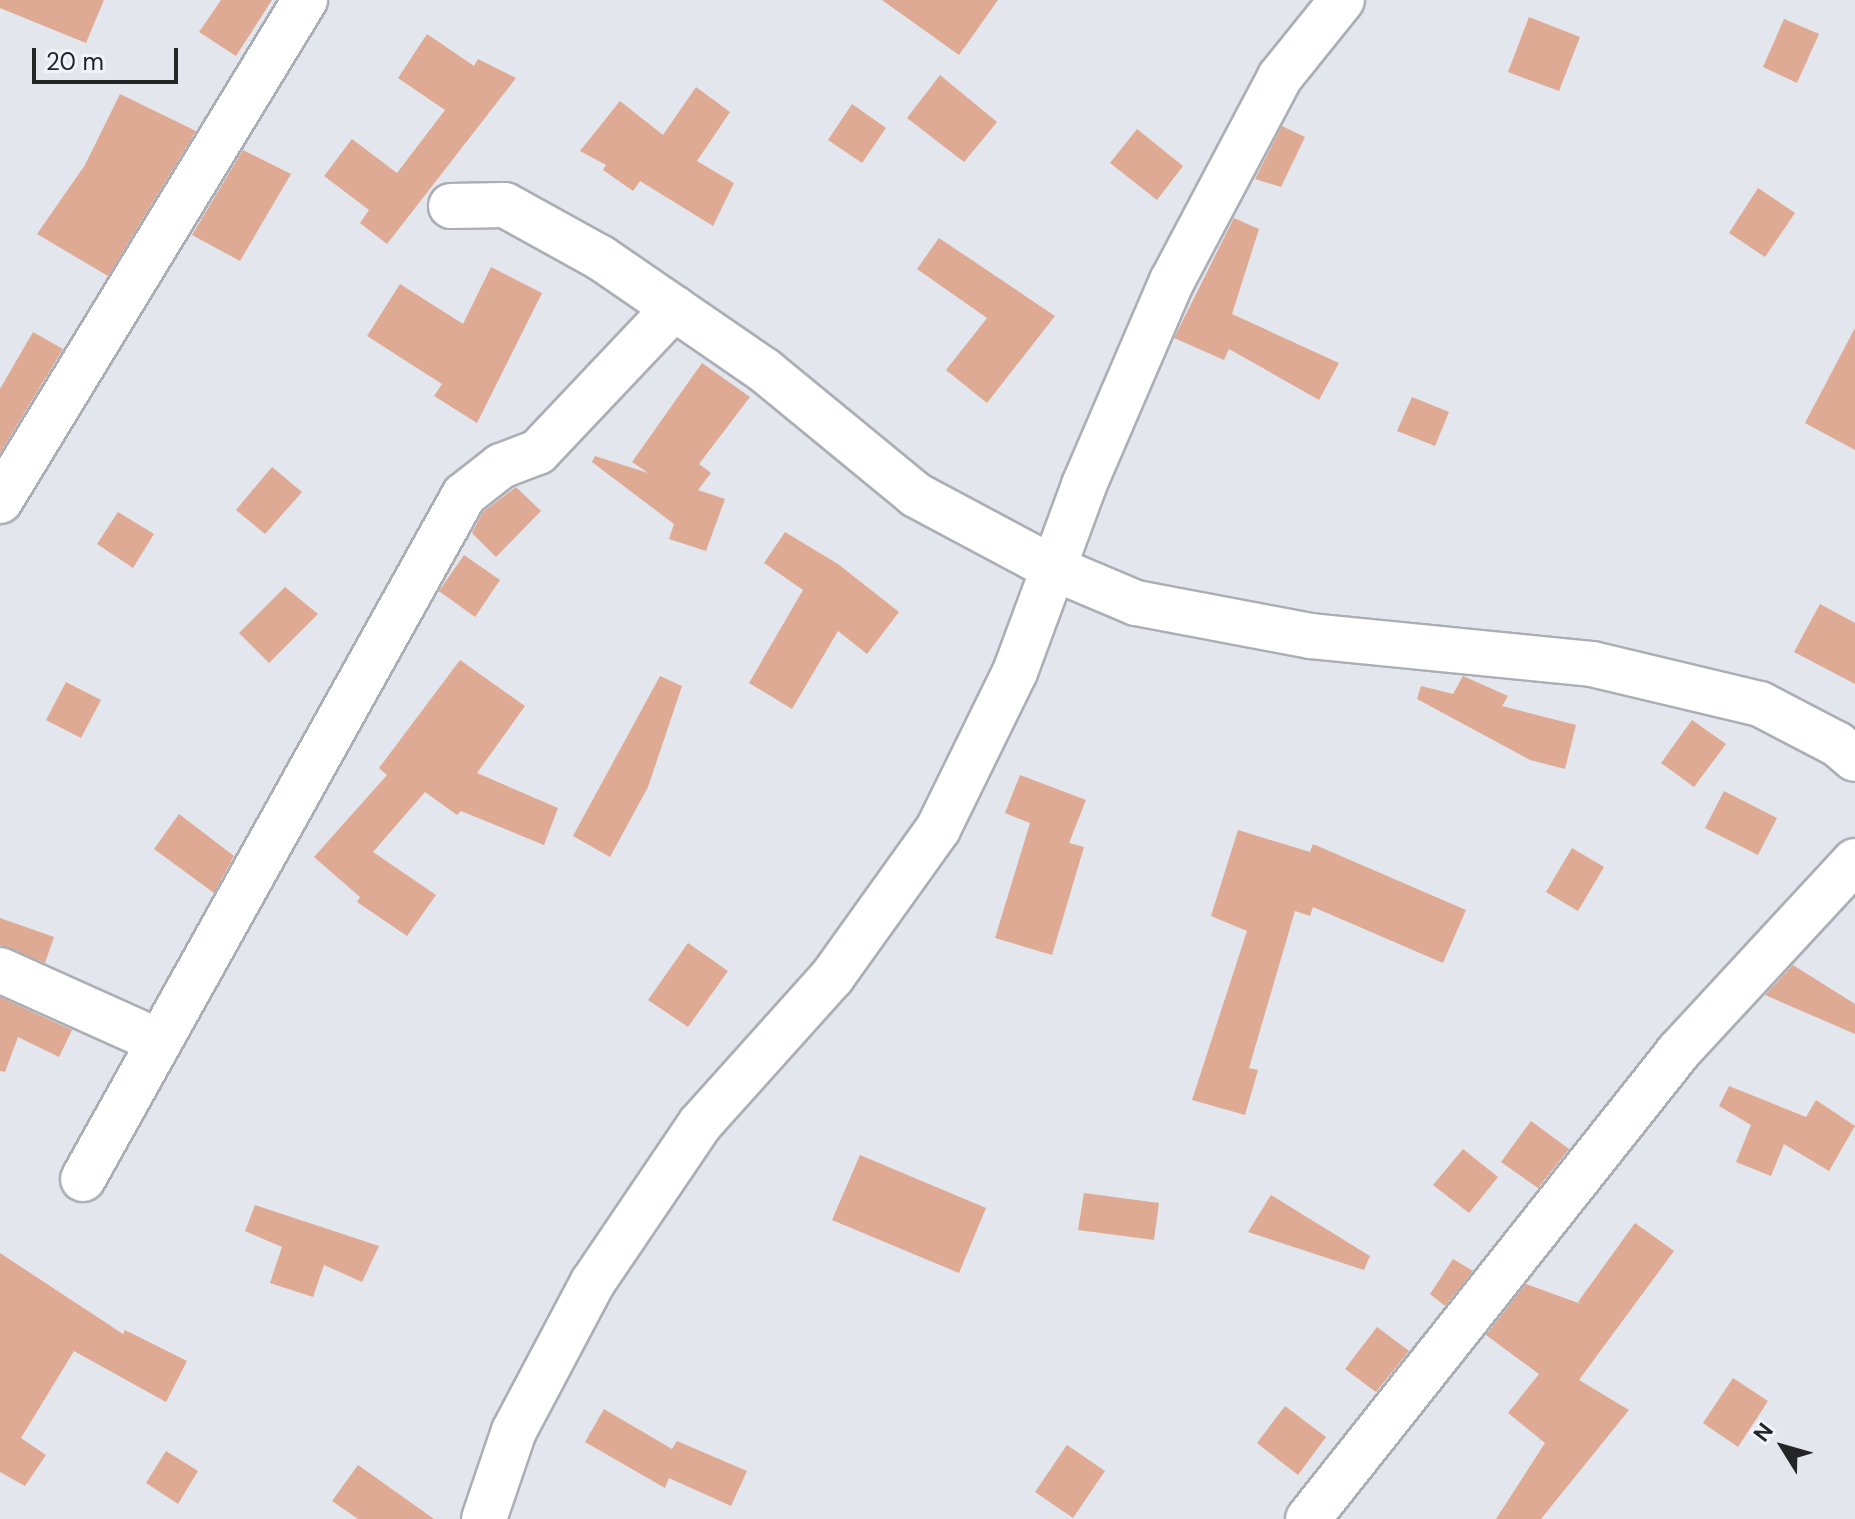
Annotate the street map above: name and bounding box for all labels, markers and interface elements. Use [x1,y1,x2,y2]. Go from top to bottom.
scale bar [36,32,182,82]
text: 20 m [46,46,104,77]
north arrow [1743,1407,1823,1487]
text: N [1747,1417,1780,1447]

